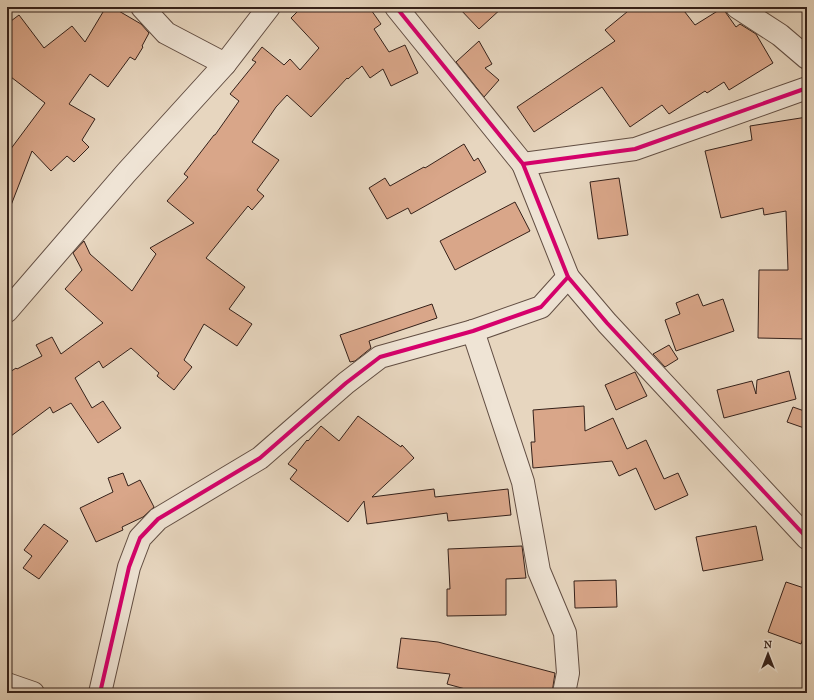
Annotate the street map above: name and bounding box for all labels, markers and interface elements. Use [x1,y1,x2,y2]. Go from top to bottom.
north arrow [748,634,788,674]
text: N [764,638,773,651]

